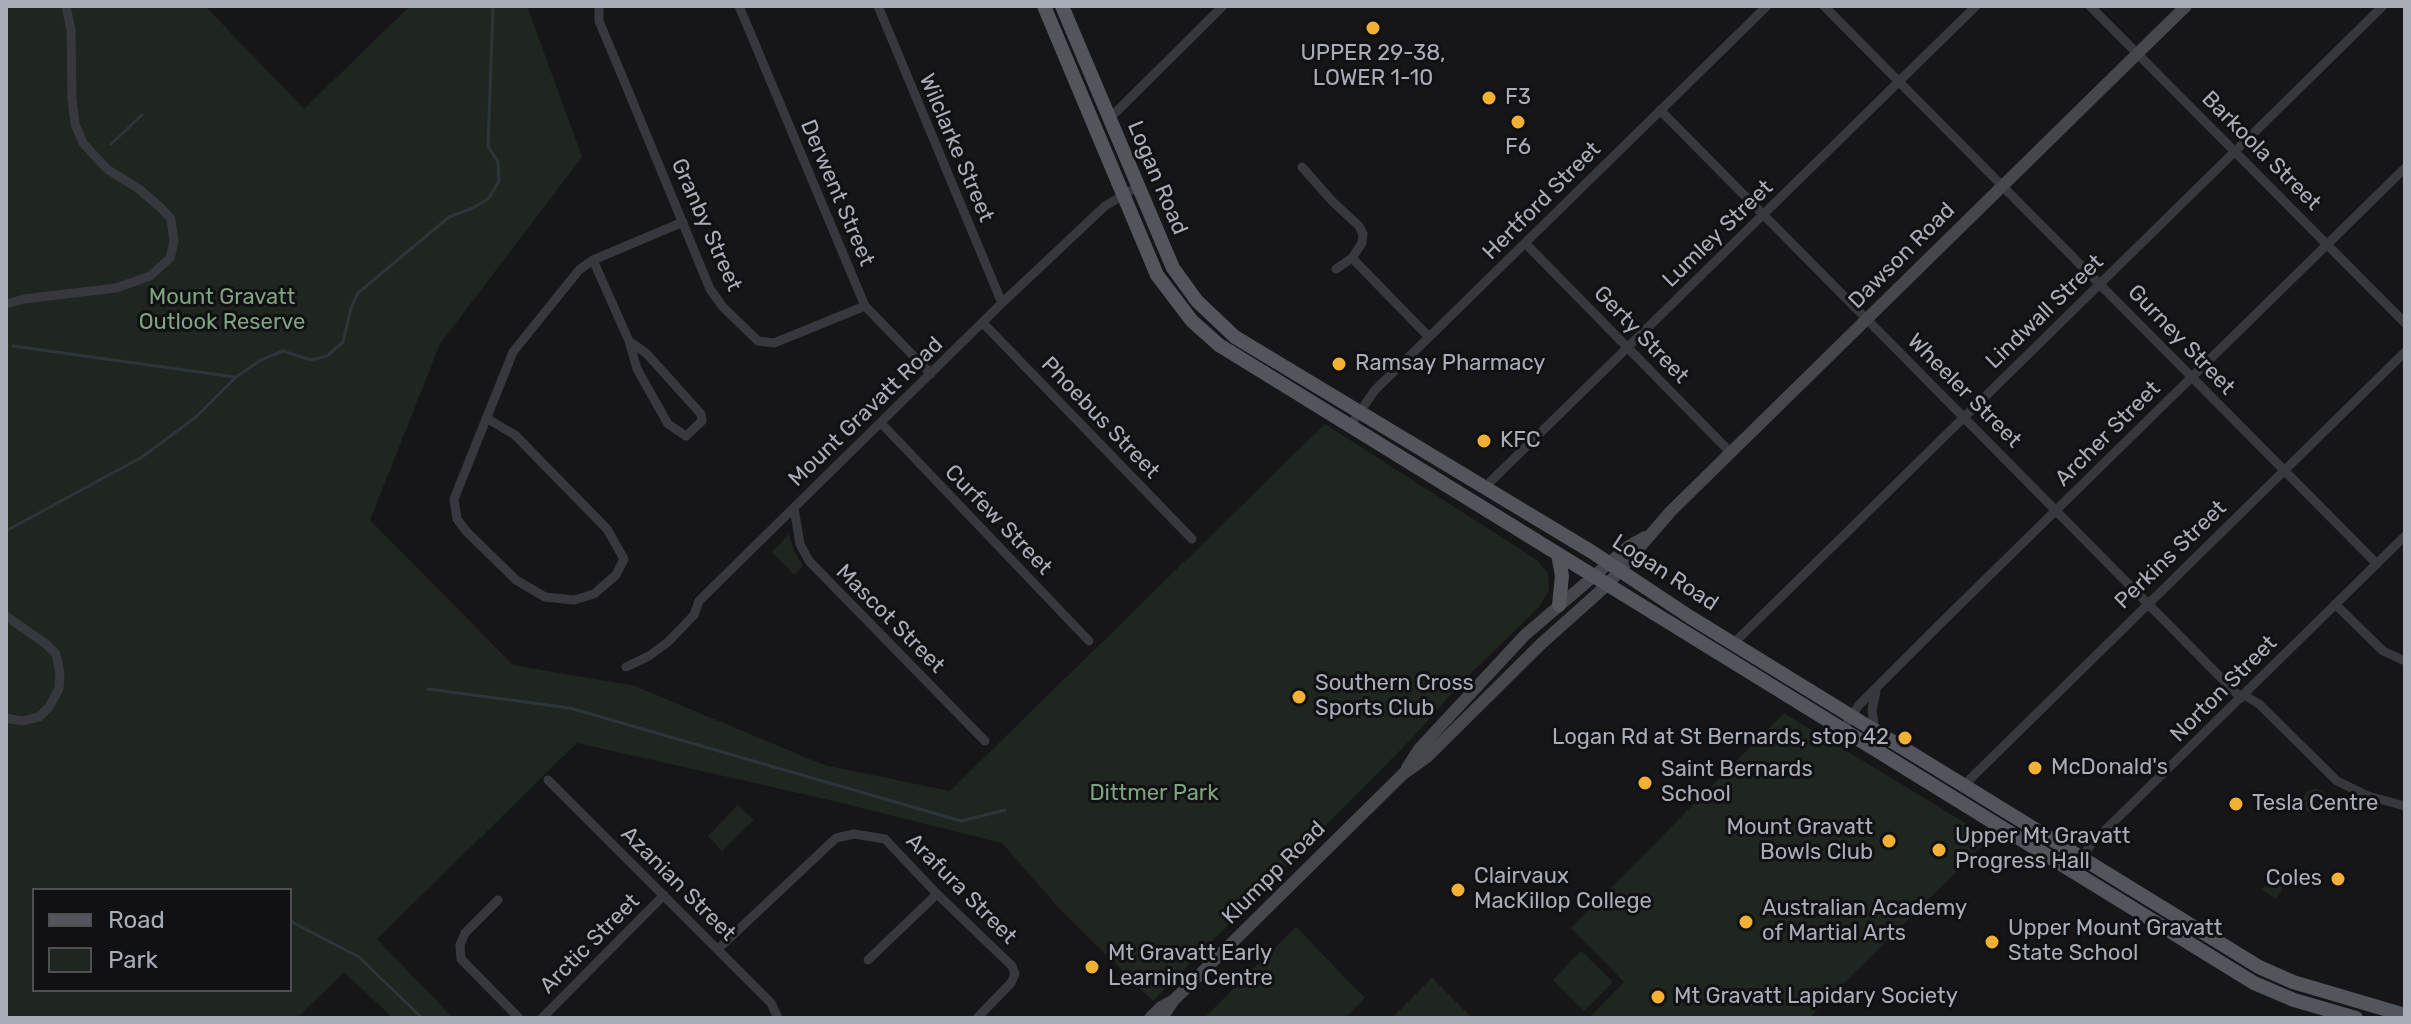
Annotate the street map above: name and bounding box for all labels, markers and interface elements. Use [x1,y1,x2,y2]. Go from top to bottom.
marker: UPPER 29-38, LOWER 1-10 [1364,19,1382,37]
place label: UPPER 29-38, LOWER 1-10 [1300,41,1446,92]
street label: Wilclarke Street [913,70,999,226]
place label: F3 [1505,85,1531,111]
street label: Barkoola Street [2196,86,2326,216]
marker: F3 [1480,89,1498,107]
marker: F6 [1509,113,1527,131]
street label: Derwent Street [794,116,880,270]
street label: Logan Road [1121,117,1193,239]
place label: F6 [1505,135,1531,161]
street label: Hertford Street [1477,136,1607,266]
street label: Granby Street [665,155,747,295]
street label: Lumley Street [1657,175,1779,293]
street label: Dawson Road [1843,197,1961,315]
street label: Lindwall Street [1981,249,2109,375]
street label: Gurney Street [2122,279,2240,401]
street label: Gerty Street [1588,281,1694,389]
park label: Mount Gravatt Outlook Reserve [139,285,305,336]
street label: Wheeler Street [1901,328,2027,454]
street label: Mount Gravatt Road [783,332,949,492]
place label: Ramsay Pharmacy [1355,351,1545,377]
street label: Phoebus Street [1035,352,1165,484]
marker: Ramsay Pharmacy [1330,355,1348,373]
street label: Archer Street [2050,376,2166,492]
place label: KFC [1500,428,1541,454]
marker: KFC [1475,432,1493,450]
street label: Curfew Street [939,459,1057,581]
street label: Perkins Street [2110,495,2232,615]
street label: Logan Road [1607,529,1723,617]
street label: Mascot Street [830,559,950,679]
street label: Norton Street [2165,630,2283,748]
place label: Southern Cross Sports Club [1315,671,1474,722]
marker: Southern Cross Sports Club [1290,688,1308,706]
place label: Logan Rd at St Bernards, stop 42 [1552,725,1889,751]
marker: Logan Rd at St Bernards, stop 42 [1896,729,1914,747]
place label: McDonald's [2051,755,2168,781]
place label: Saint Bernards School [1661,757,1813,808]
marker: McDonald's [2026,759,2044,777]
marker: Saint Bernards School [1636,774,1654,792]
park label: Dittmer Park [1089,781,1219,807]
place label: Tesla Centre [2252,791,2378,817]
marker: Tesla Centre [2227,795,2245,813]
place label: Mount Gravatt Bowls Club [1726,815,1873,866]
street label: Klumpp Road [1217,816,1331,930]
street label: Azanian Street [615,821,741,947]
place label: Upper Mt Gravatt Progress Hall [1955,824,2130,876]
street label: Arafura Street [900,828,1022,950]
marker: Mount Gravatt Bowls Club [1880,832,1898,850]
marker: Upper Mt Gravatt Progress Hall [1930,841,1948,859]
place label: Clairvaux MacKillop College [1474,864,1652,916]
place label: Coles [2266,866,2322,892]
marker: Coles [2329,870,2347,888]
marker: Clairvaux MacKillop College [1449,881,1467,899]
legend [32,888,292,992]
street label: Arctic Street [535,889,645,999]
place label: Australian Academy of Martial Arts [1762,896,1967,948]
text: Road [108,906,165,934]
marker: Australian Academy of Martial Arts [1737,913,1755,931]
place label: Upper Mount Gravatt State School [2008,916,2222,968]
marker: Upper Mount Gravatt State School [1983,933,2001,951]
place label: Mt Gravatt Early Learning Centre [1108,941,1273,992]
text: Park [108,946,158,974]
marker: Mt Gravatt Early Learning Centre [1083,958,1101,976]
place label: Mt Gravatt Lapidary Society [1674,984,1958,1010]
marker: Mt Gravatt Lapidary Society [1649,988,1667,1006]

